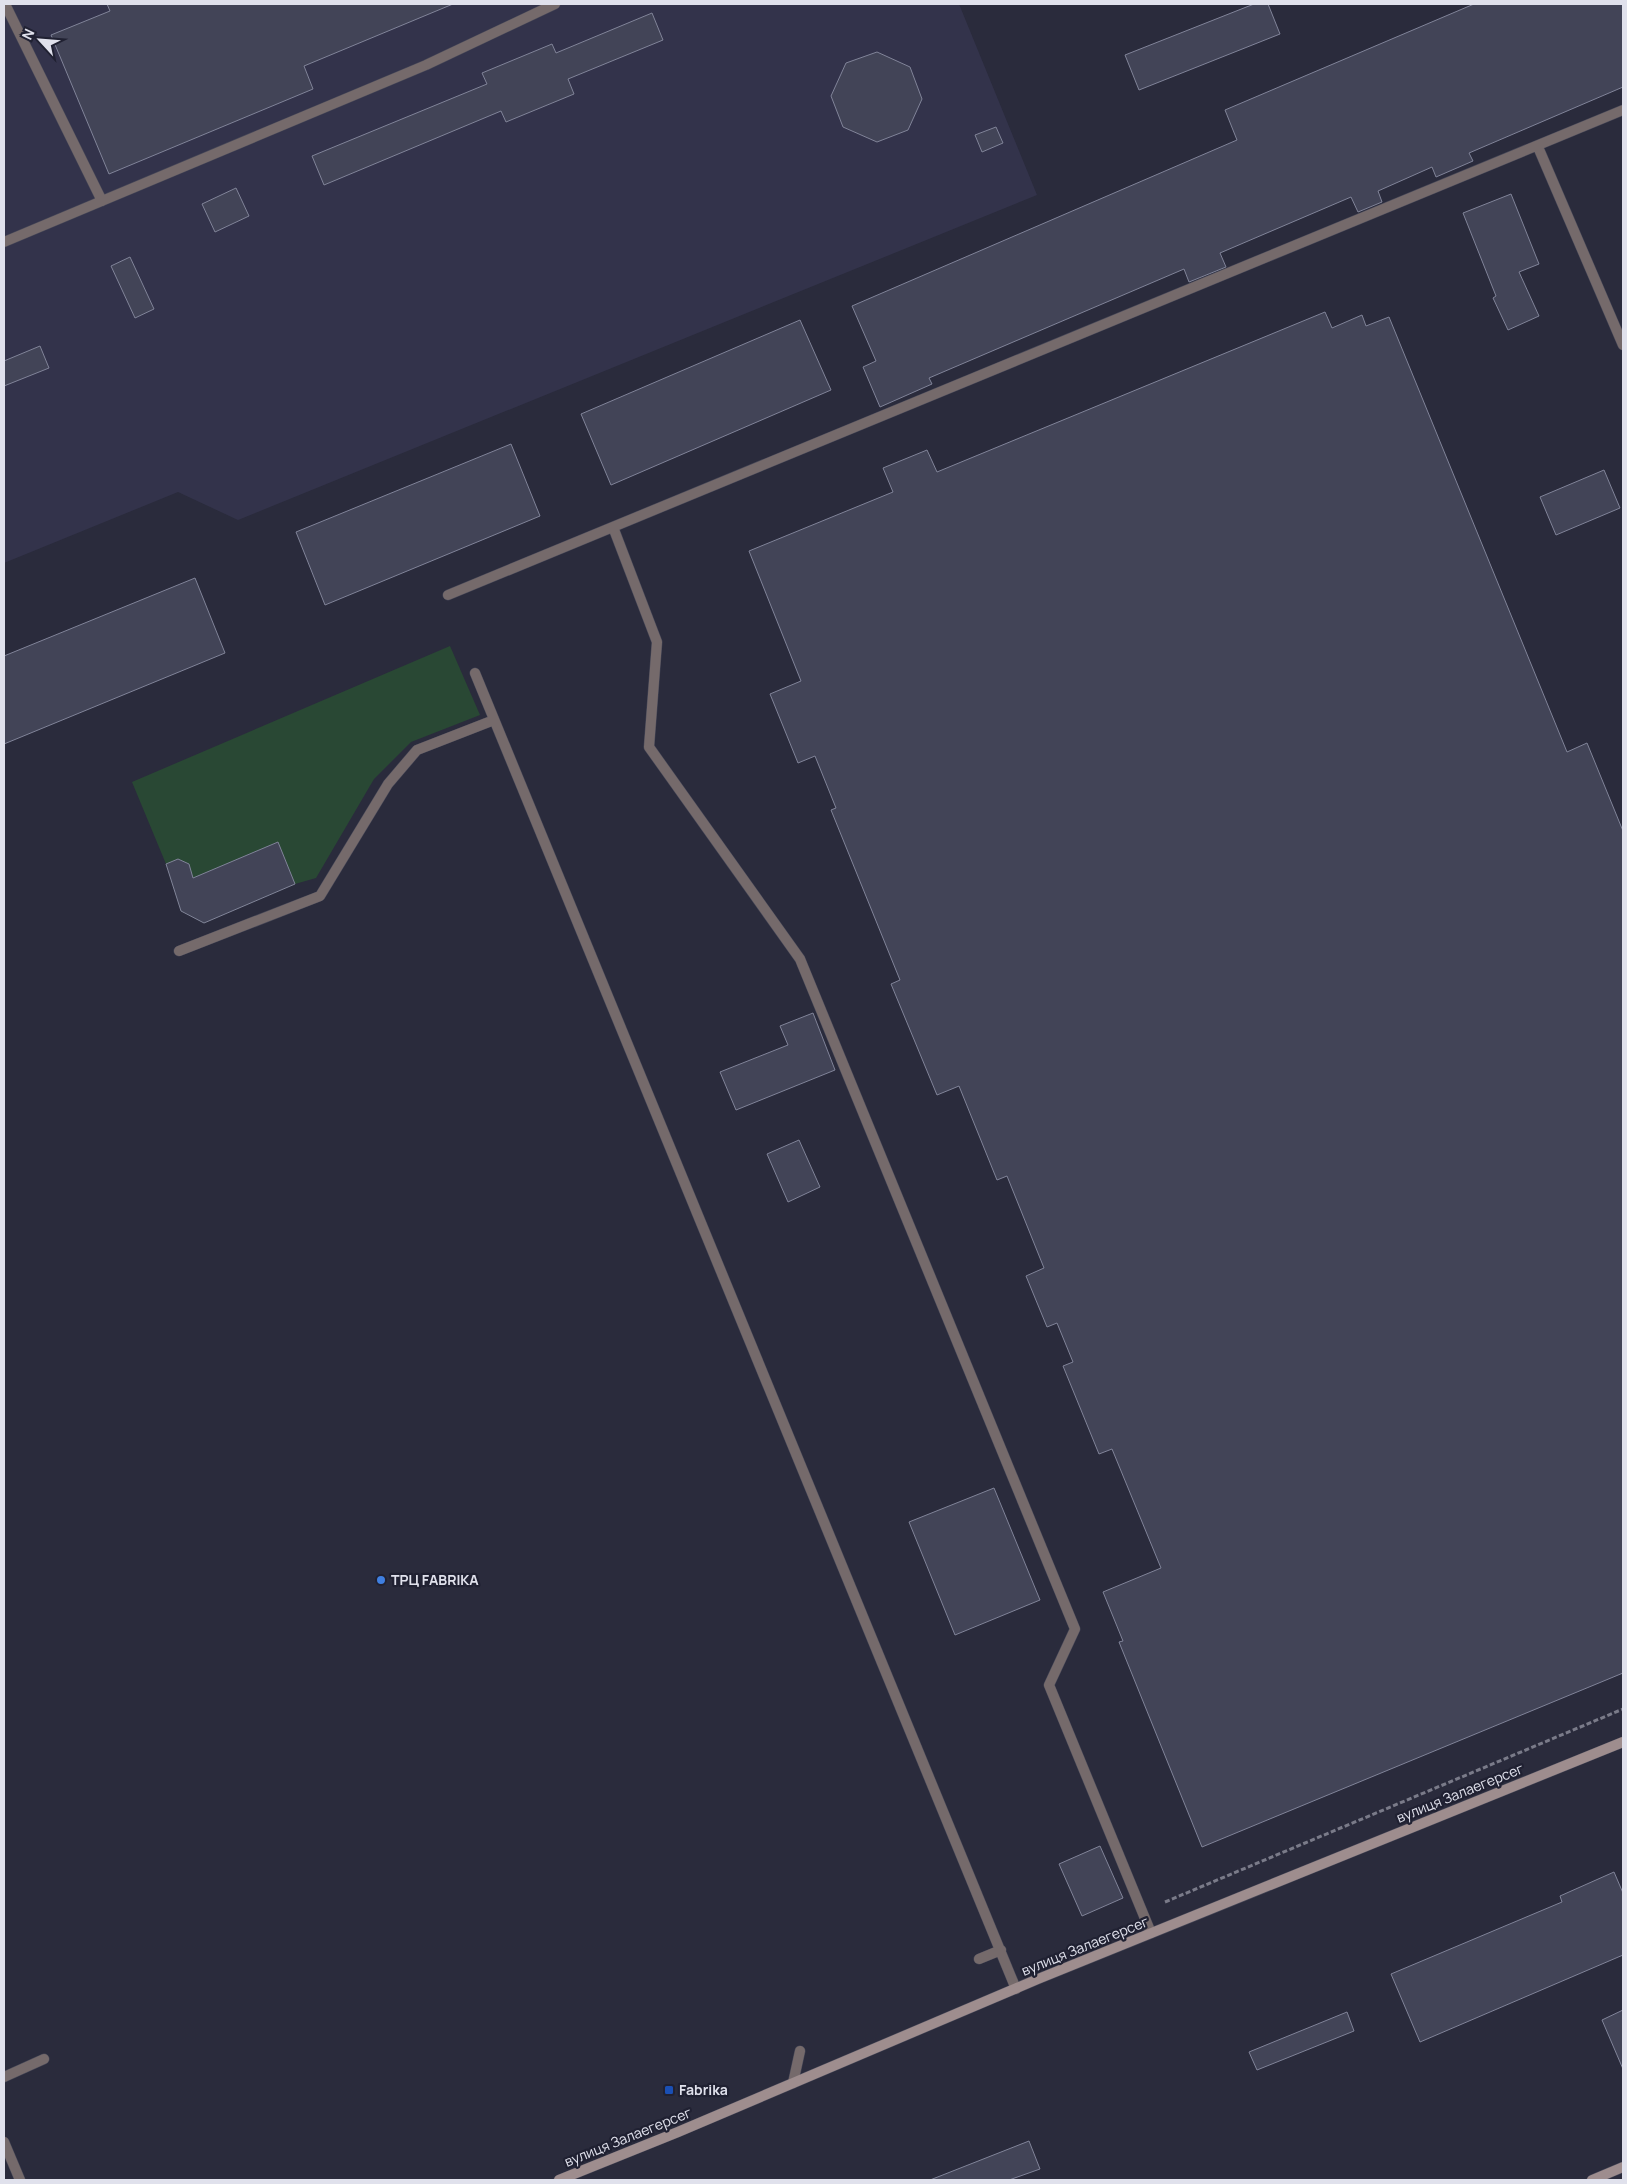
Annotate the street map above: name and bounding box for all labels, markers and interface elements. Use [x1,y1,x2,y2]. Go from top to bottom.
north arrow [15,15,65,65]
text: N [17,25,39,43]
place label: ТРЦ FABRIKA [391,1570,479,1589]
marker: ТРЦ FABRIKA [375,1574,387,1586]
street label: вулиця Залаегерсег [1393,1758,1527,1827]
street label: вулиця Залаегерсег [1018,1911,1152,1980]
place label: Fabrika [679,2080,728,2099]
marker: Fabrika [663,2084,675,2096]
street label: вулиця Залаегерсег [561,2102,695,2171]

